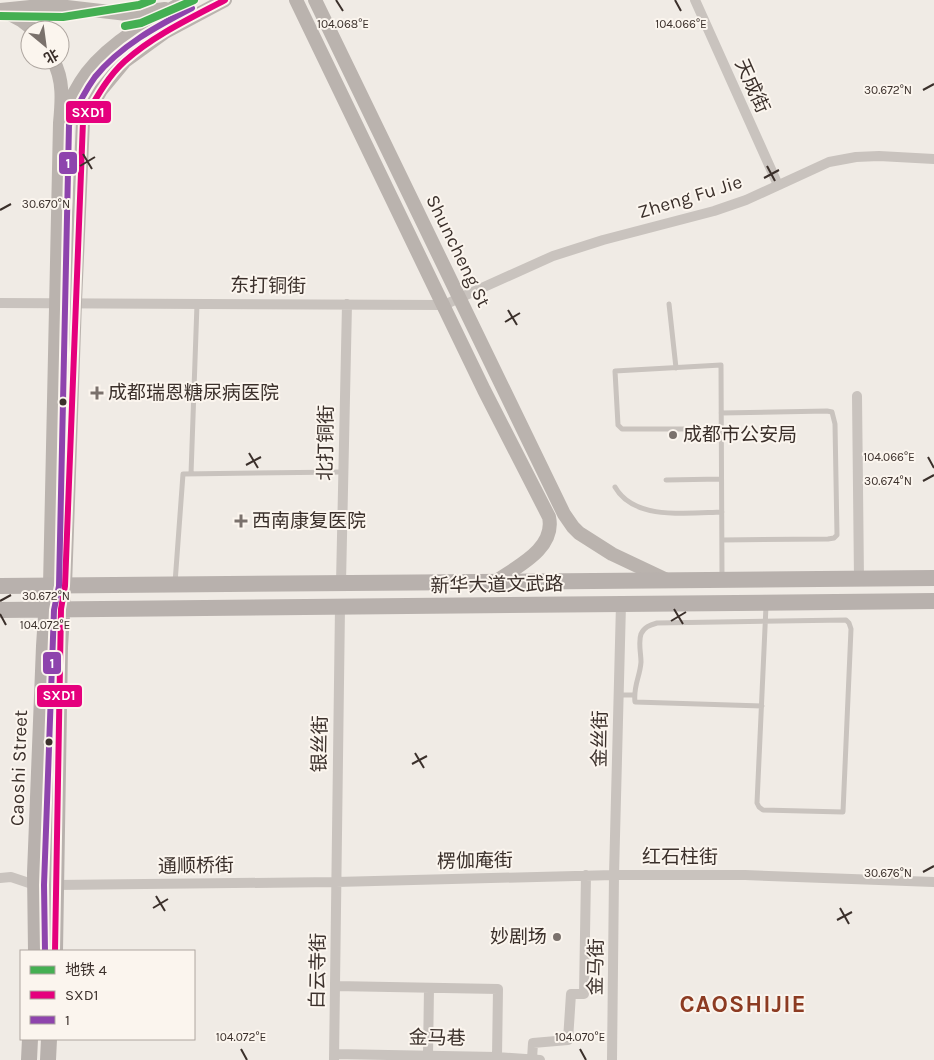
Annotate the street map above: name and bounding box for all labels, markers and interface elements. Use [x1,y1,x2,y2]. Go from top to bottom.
text: 104.068°E [317,17,369,31]
text: 104.066°E [655,17,707,31]
north arrow [20,20,70,70]
text: 北 [41,45,61,67]
street label: 天成街 [730,55,774,117]
text: 30.672°N [864,83,912,97]
line badge: SXD1 [65,100,112,124]
text: SXD1 [71,104,105,121]
line badge: 1 [58,151,78,175]
text: 1 [66,155,71,172]
street label: Zheng Fu Jie [635,171,745,223]
street label: Shuncheng St [421,191,495,311]
text: 30.670°N [22,197,70,211]
street label: 东打铜街 [230,274,306,298]
place label: 成都瑞恩糖尿病医院 [108,382,279,404]
marker: 成都瑞恩糖尿病医院 [90,386,104,400]
unlabelled marker [58,397,68,407]
street label: 北打铜街 [314,405,338,481]
place label: 成都市公安局 [683,424,797,446]
marker: 成都市公安局 [667,429,679,441]
text: 104.066°E [863,450,915,464]
text: 30.674°N [864,474,912,488]
place label: 西南康复医院 [252,510,366,532]
marker: 西南康复医院 [234,514,248,528]
street label: 新华大道文武路 [430,573,564,597]
text: 30.672°N [22,589,70,603]
text: 104.072°E [20,618,70,632]
line badge: 1 [42,651,62,675]
text: 1 [50,655,55,672]
line badge: SXD1 [36,684,83,708]
text: SXD1 [42,687,76,704]
street label: Caoshi Street [6,710,32,826]
street label: 金丝街 [589,710,611,768]
street label: 银丝街 [309,715,331,773]
unlabelled marker [44,737,54,747]
street label: 红石柱街 [642,846,718,868]
street label: 楞伽庵街 [437,849,513,873]
street label: 通顺桥街 [158,854,234,878]
text: 30.676°N [864,866,912,880]
place label: 妙剧场 [490,926,547,948]
marker: 妙剧场 [551,931,563,943]
street label: 白云寺街 [306,933,330,1009]
street label: 金马街 [585,938,607,996]
legend [20,950,195,1040]
text: 地铁 4 [65,961,108,979]
text: SXD1 [65,986,99,1004]
district label: CAOSHIJIE [679,990,807,1018]
text: 1 [65,1011,70,1029]
street label: 金马巷 [408,1027,466,1049]
text: 104.072°E [216,1030,266,1044]
text: 104.070°E [555,1030,605,1044]

